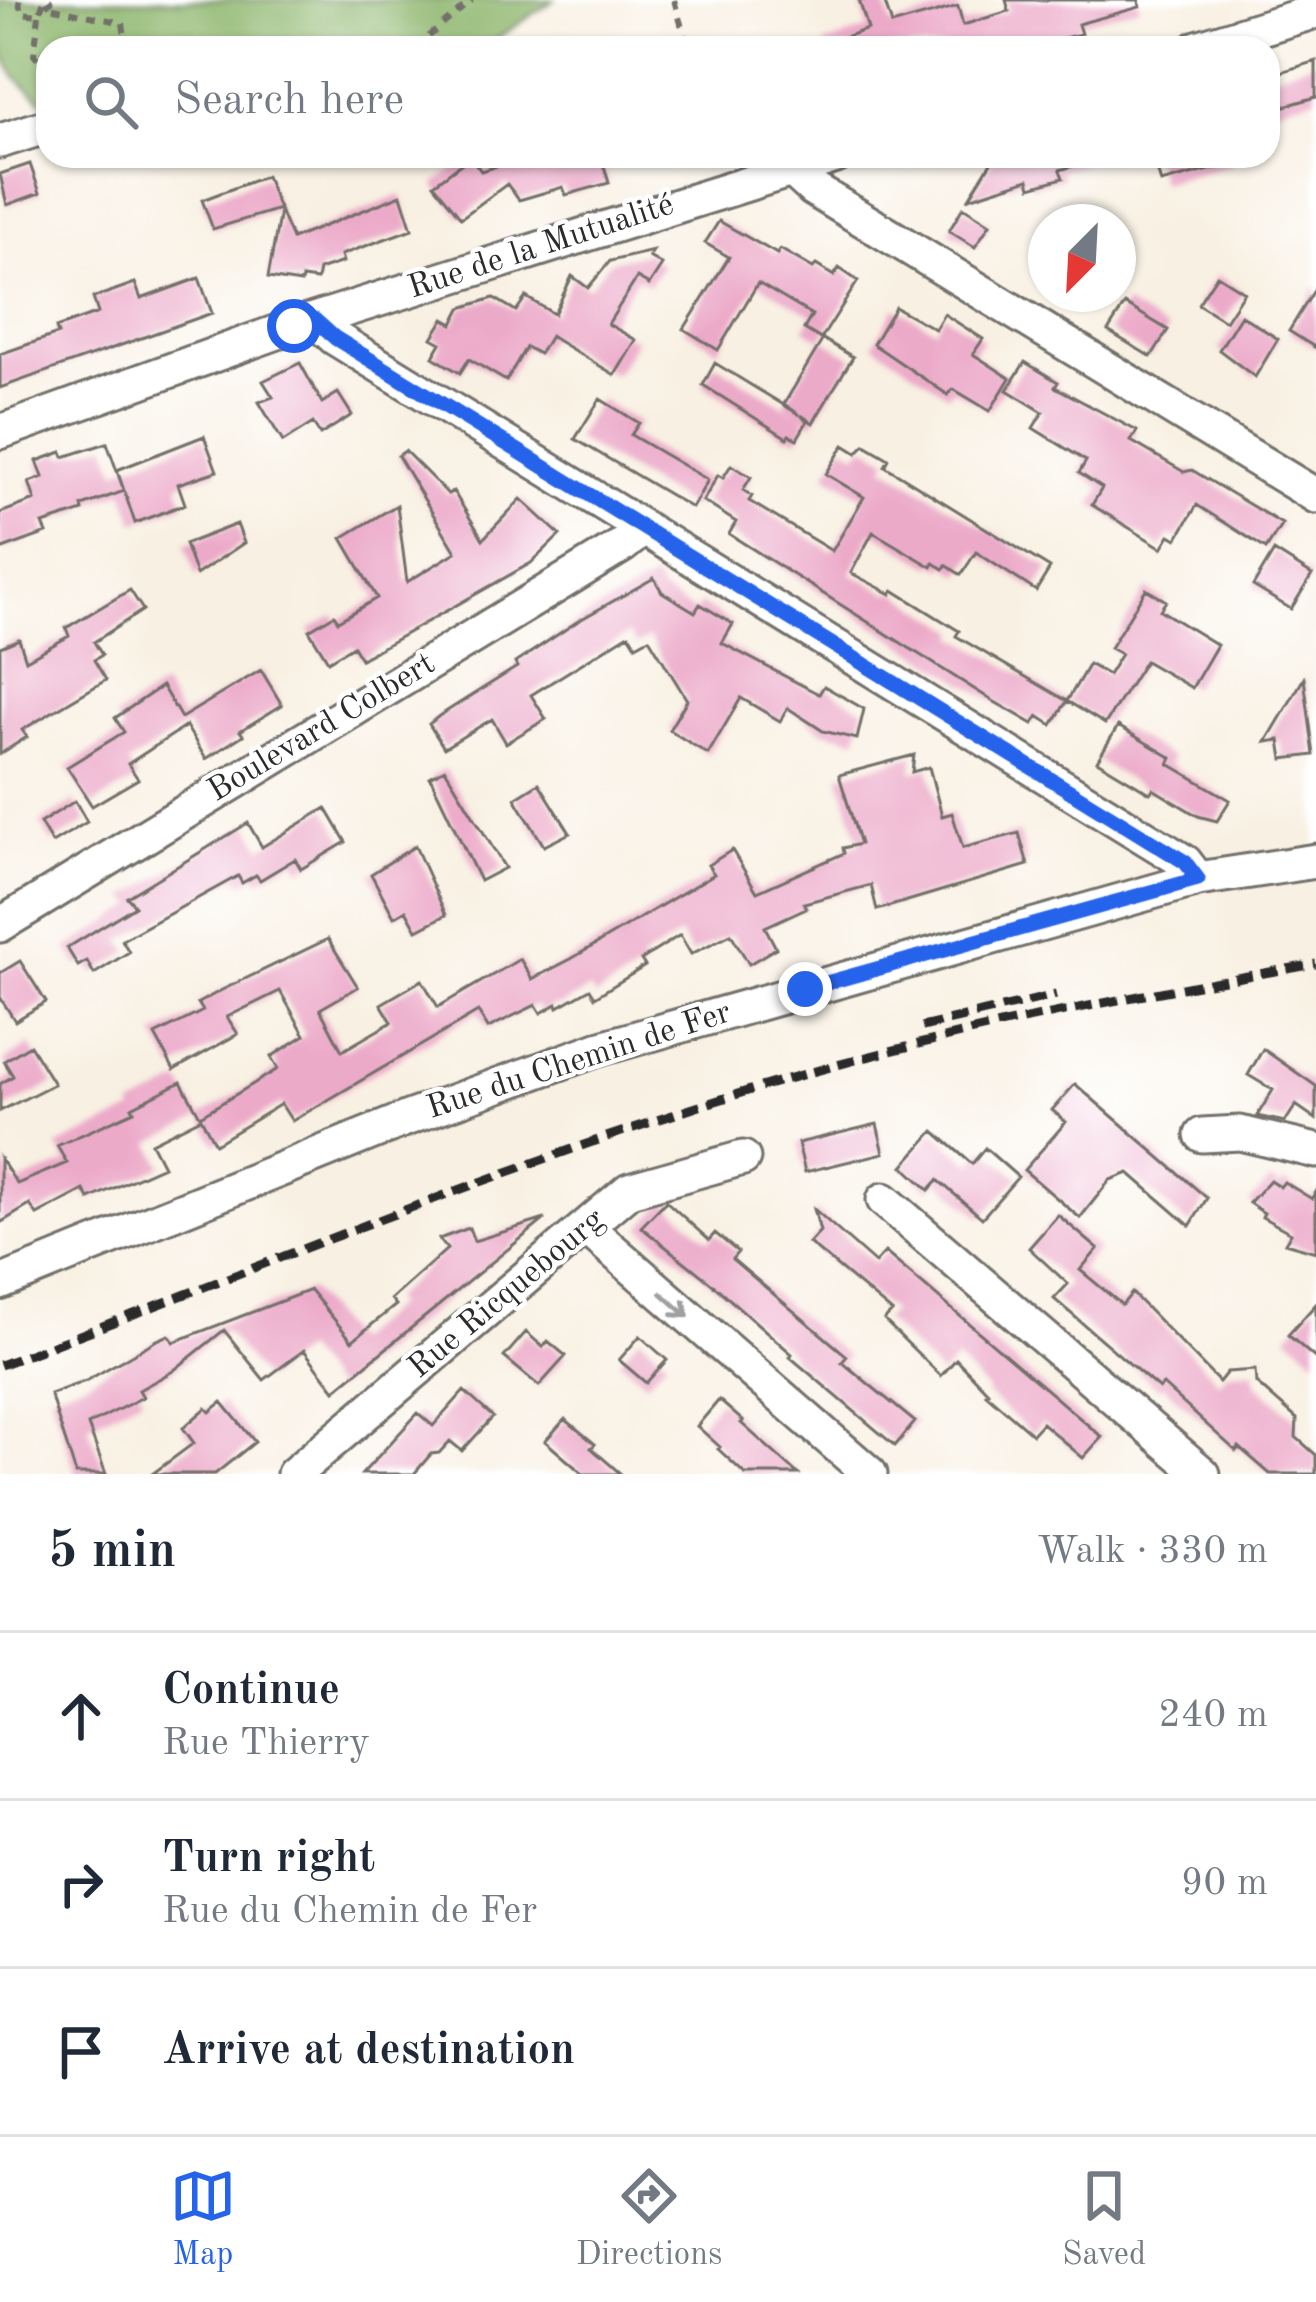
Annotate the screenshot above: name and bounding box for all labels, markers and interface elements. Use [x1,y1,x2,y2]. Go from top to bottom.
search box [36,36,1280,168]
icon: search [78,69,144,135]
text: Search here [174,79,404,124]
street label: Rue de la Mutualité [404,188,678,306]
north arrow [1028,204,1136,312]
route start [267,299,321,353]
street label: Boulevard Colbert [203,647,441,809]
route end [778,962,832,1016]
street label: Rue du Chemin de Fer [423,996,735,1126]
street label: Rue Ricquebourg [403,1203,611,1385]
one-way arrow [659,1291,690,1318]
text: 5 min [48,1527,176,1578]
text: Walk · 330 m [1037,1532,1268,1571]
text: Continue [162,1669,340,1714]
icon: ahead [48,1683,114,1749]
text: 240 m [1158,1696,1268,1735]
text: Rue Thierry [162,1724,370,1763]
text: Turn right [162,1837,375,1882]
icon: right [48,1851,114,1917]
text: 90 m [1181,1864,1268,1903]
text: Rue du Chemin de Fer [162,1892,537,1931]
icon: arrive [48,2019,114,2085]
text: Arrive at destination [162,2029,575,2074]
tab: Map [170,2163,236,2276]
tab: Directions [576,2163,722,2276]
tab: Saved [1062,2163,1146,2276]

